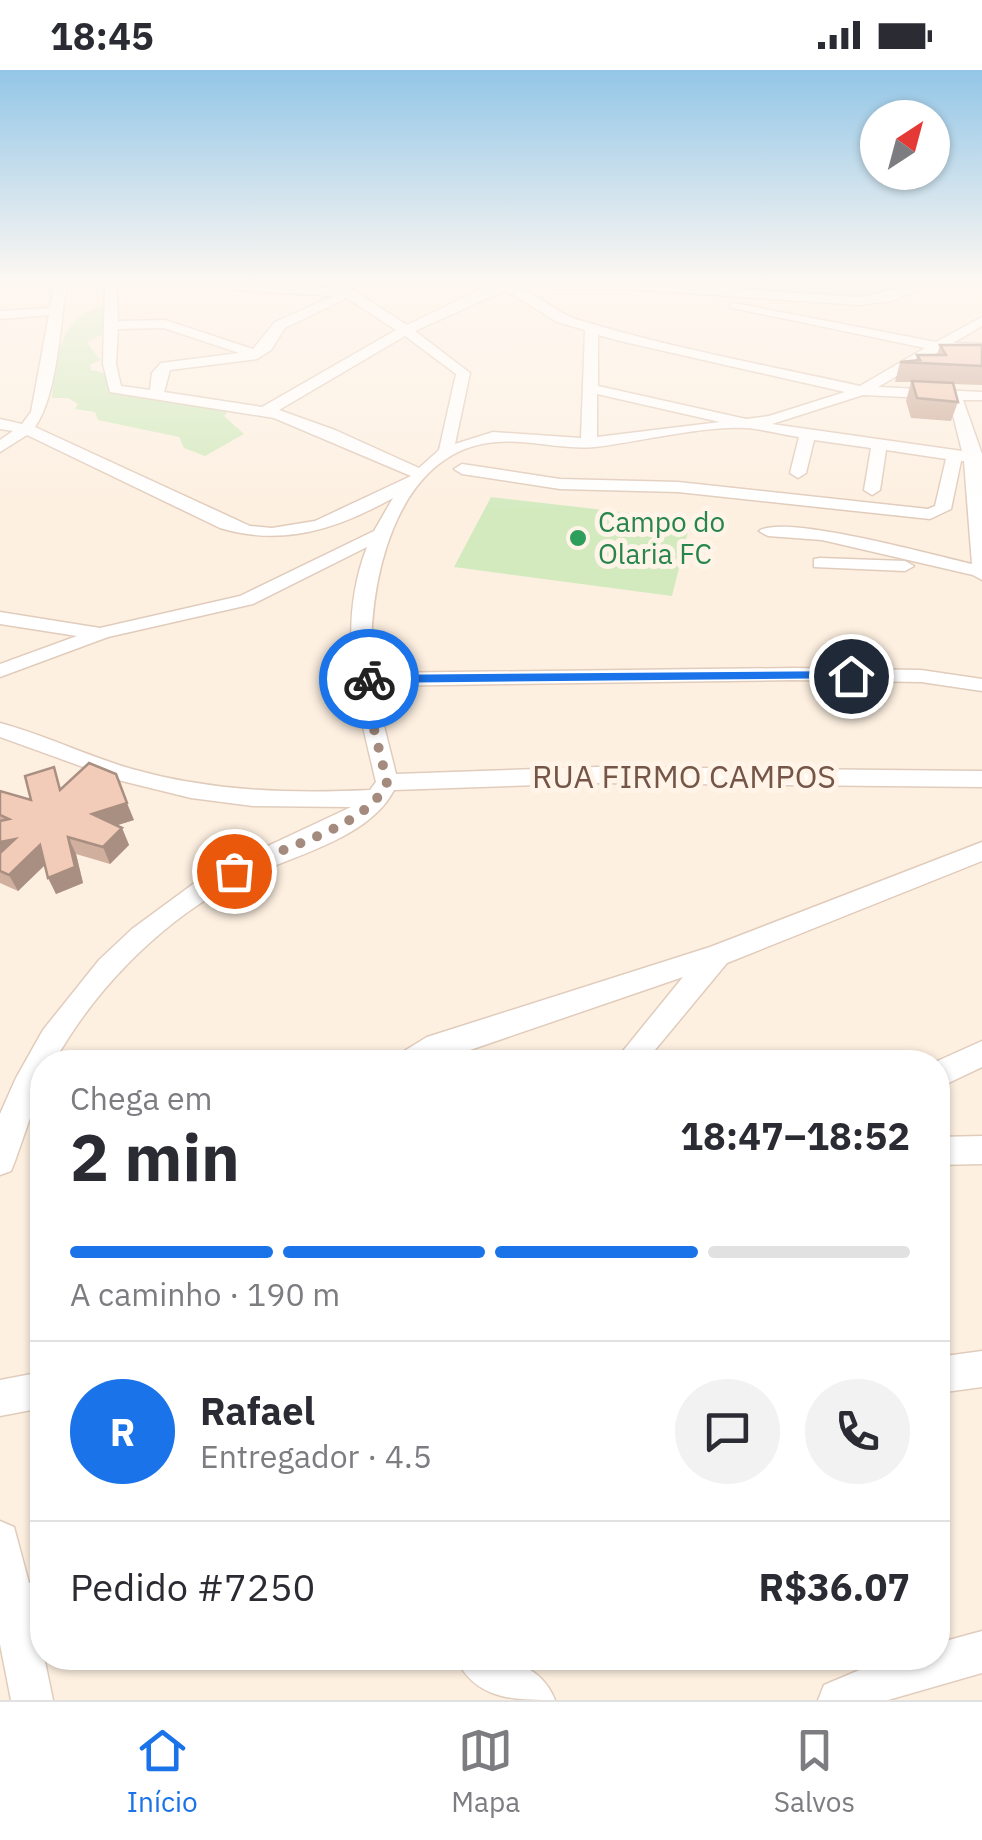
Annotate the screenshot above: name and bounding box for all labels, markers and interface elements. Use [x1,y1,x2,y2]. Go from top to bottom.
text: 18:45 [50,11,154,60]
north arrow [860,100,950,190]
map controls [860,100,950,190]
place label: Campo do Olaria FC [598,503,725,572]
marker: Campo do Olaria FC [567,527,589,549]
courier [319,629,419,729]
pin [809,634,894,719]
icon: home [824,649,879,704]
icon: bike [342,652,397,707]
street label: RUA FIRMO CAMPOS [532,755,836,797]
pin [192,829,277,914]
icon: bag [207,844,262,899]
text: Chega em [70,1077,213,1119]
text: 18:47–18:52 [680,1111,910,1160]
text: 2 min [70,1114,240,1199]
text: A caminho · 190 m [70,1273,340,1315]
button: chat [675,1379,780,1484]
button: phone [805,1379,910,1484]
text: Rafael [200,1386,315,1435]
text: R [110,1407,135,1456]
text: Entregador · 4.5 [200,1435,432,1477]
text: Pedido #7250 [70,1562,315,1611]
text: R$36.07 [759,1562,910,1611]
tab: Início [127,1723,198,1820]
tab: Mapa [451,1723,520,1820]
tab: Salvos [774,1723,855,1820]

